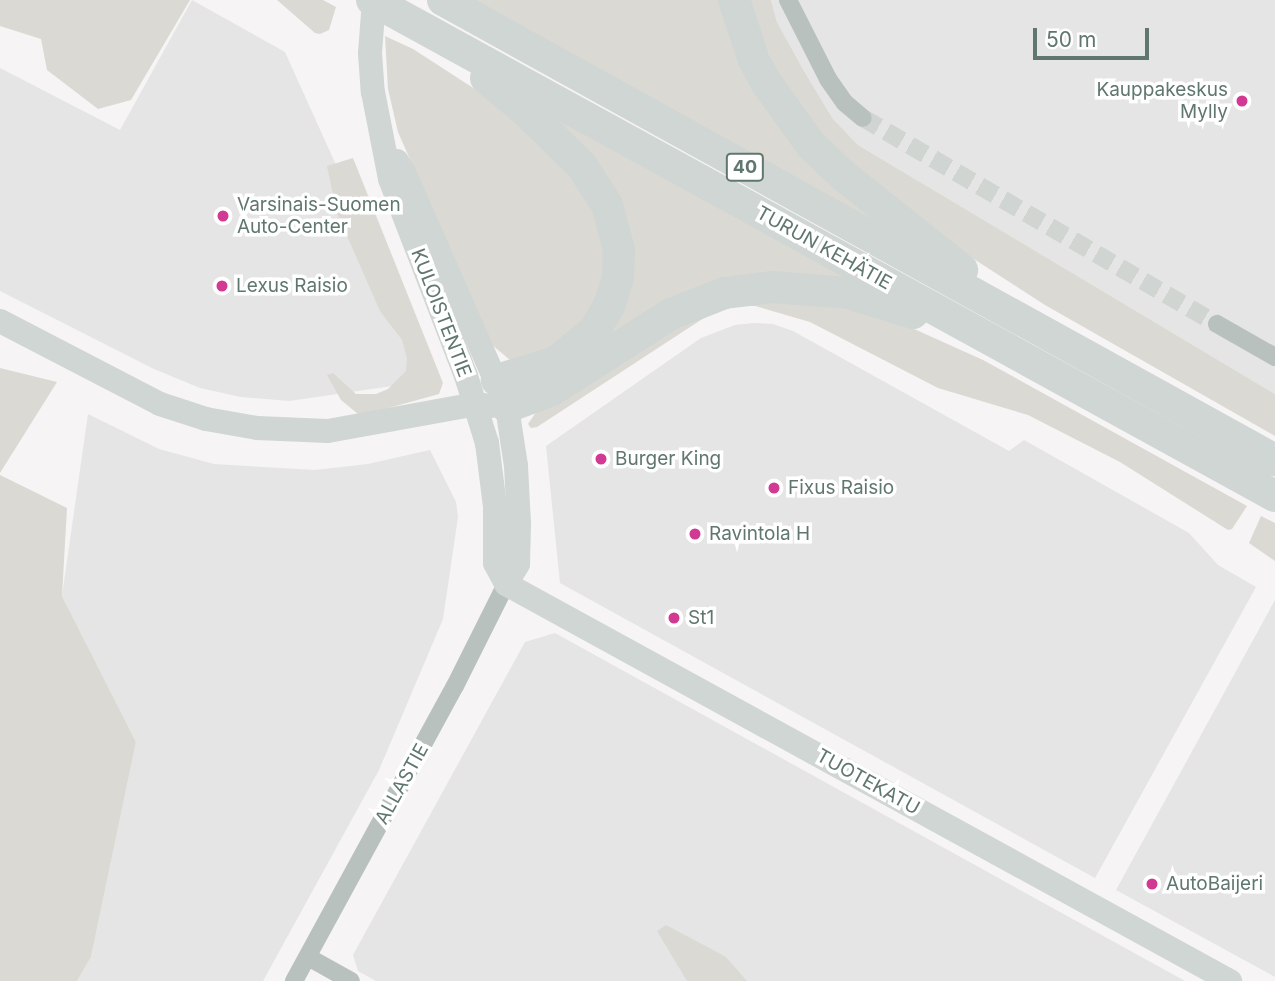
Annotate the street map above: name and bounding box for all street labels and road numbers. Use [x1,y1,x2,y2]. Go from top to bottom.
road number: 40 [726,152,764,182]
street label: TURUN KEHÄTIE [752,201,896,295]
street label: KULOISTENTIE [406,246,476,380]
street label: ALLASTIE [371,740,433,828]
street label: TUOTEKATU [812,744,924,820]

